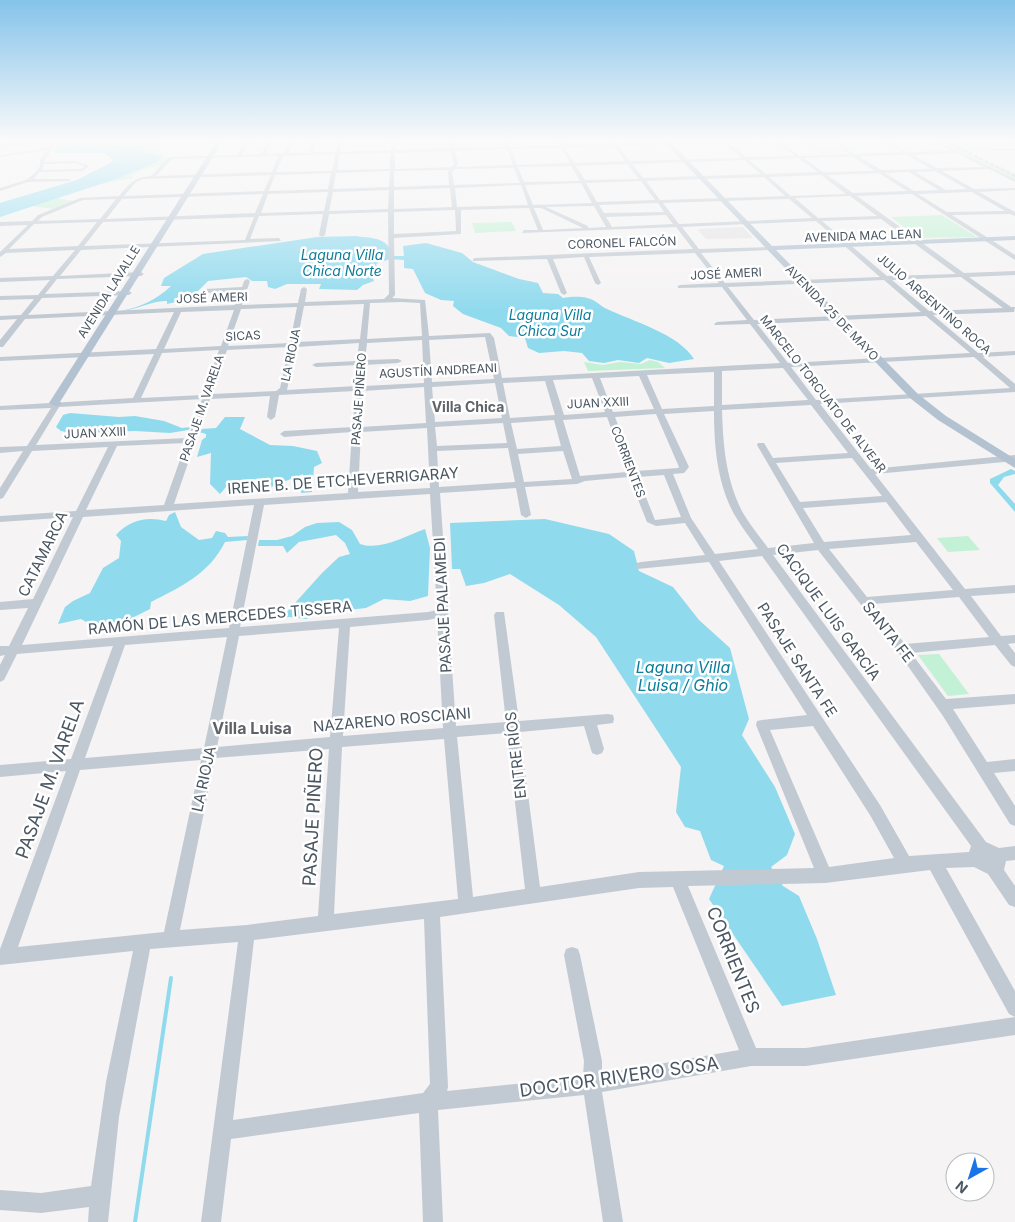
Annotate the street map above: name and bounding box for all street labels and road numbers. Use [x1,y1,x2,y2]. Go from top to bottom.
street label: AVENIDA MAC LEAN [804,226,922,245]
street label: CORONEL FALCÓN [567,233,677,252]
street label: AVENIDA LAVALLE [74,243,143,341]
street label: JULIO ARGENTINO ROCA [874,250,994,357]
street label: AVENIDA 25 DE MAYO [783,262,882,364]
street label: JOSÉ AMERI [690,264,762,283]
street label: JOSÉ AMERI [176,289,248,306]
street label: MARCELO TORCUATO DE ALVEAR [757,312,890,476]
street label: SICAS [225,327,261,344]
street label: LA RIOJA [278,327,303,383]
street label: PASAJE M. VARELA [176,352,227,463]
street label: PASAJE PIÑERO [348,352,369,446]
street label: AGUSTÍN ANDREANI [379,360,497,381]
street label: JUAN XXIII [566,393,629,412]
street label: JUAN XXIII [63,423,126,442]
street label: CORRIENTES [608,424,649,500]
street label: IRENE B. DE ETCHEVERRIGARAY [227,463,459,498]
street label: CATAMARCA [14,508,71,600]
street label: PASAJE PALAMEDI [429,537,456,673]
street label: CACIQUE LUIS GARCÍA [772,539,885,684]
street label: RAMÓN DE LAS MERCEDES TISSERA [87,596,353,639]
street label: SANTA FE [859,597,918,666]
street label: PASAJE SANTA FE [753,599,842,721]
street label: PASAJE M. VARELA [11,696,88,861]
street label: NAZARENO ROSCIANI [312,703,472,736]
street label: ENTRE RÍOS [501,710,530,800]
street label: LA RIOJA [187,744,220,814]
street label: PASAJE PIÑERO [297,747,327,887]
street label: CORRIENTES [703,903,764,1016]
street label: DOCTOR RIVERO SOSA [518,1052,720,1101]

